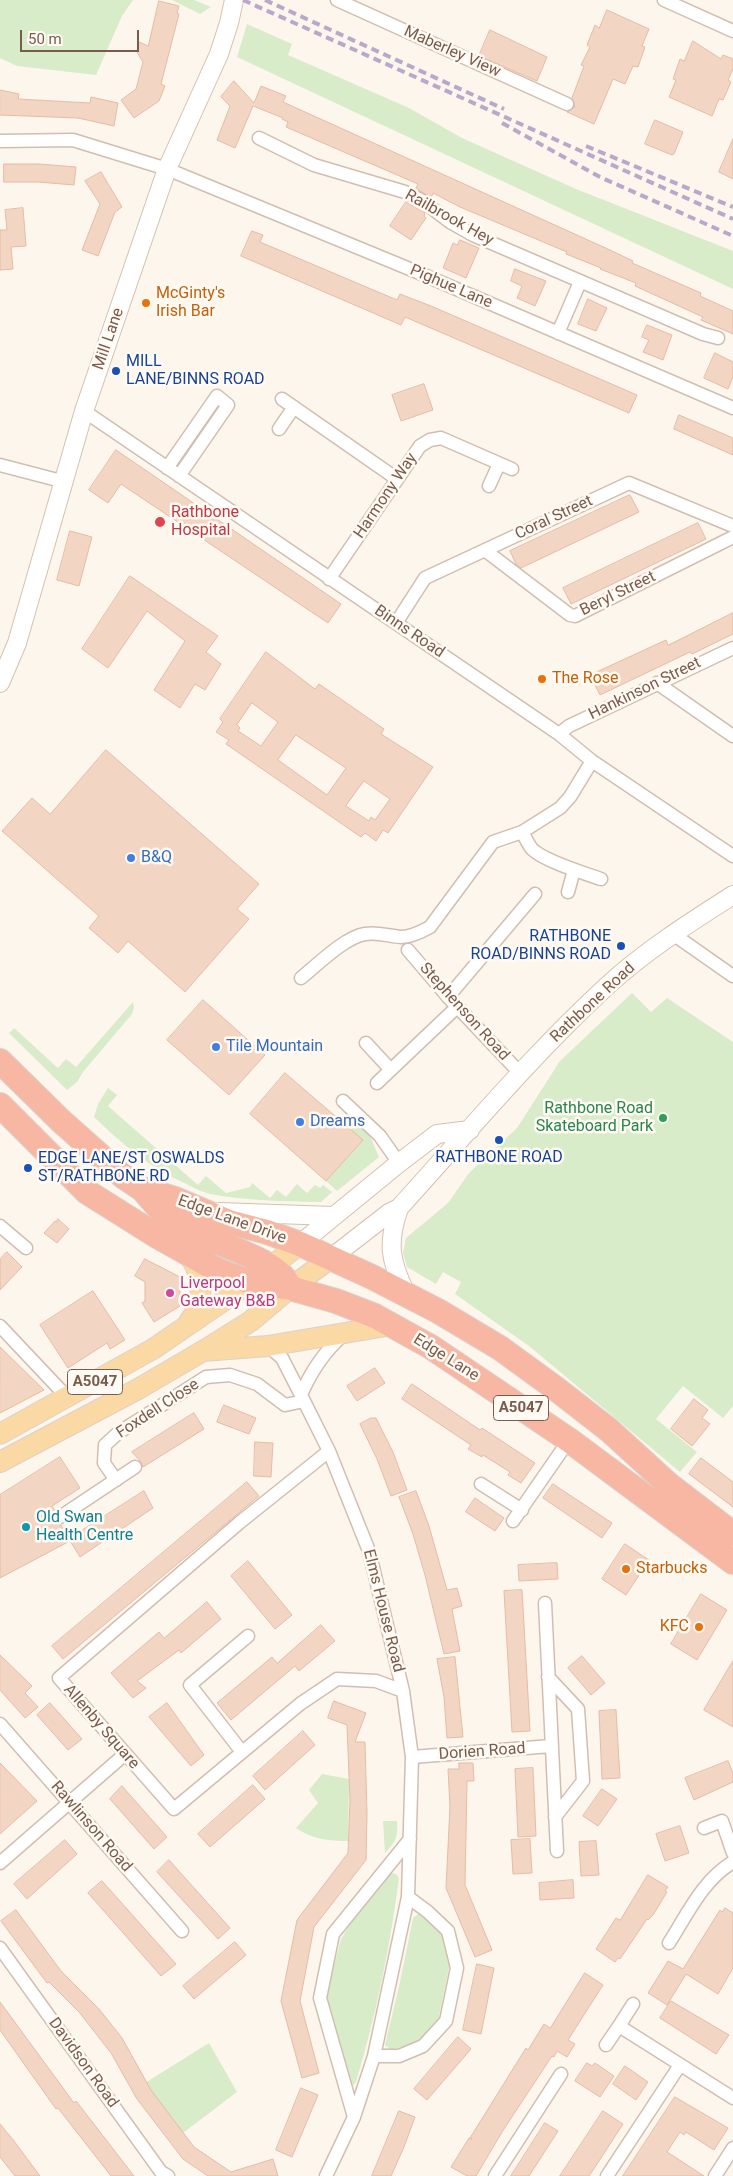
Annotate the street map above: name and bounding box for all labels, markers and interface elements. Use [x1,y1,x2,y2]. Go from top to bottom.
scale bar [22,20,141,52]
street label: Maberley View [401,22,503,82]
text: 50 m [28,30,62,48]
street label: Railbrook Hey [401,186,497,250]
street label: Pighue Lane [407,261,495,313]
place label: McGinty's Irish Bar [156,284,225,322]
marker: McGinty's Irish Bar [140,297,152,309]
street label: Mill Lane [89,305,129,373]
place label: MILL LANE/BINNS ROAD [126,352,265,390]
marker: MILL LANE/BINNS ROAD [110,365,122,377]
street label: Harmony Way [350,450,422,542]
street label: Coral Street [512,492,596,544]
place label: Rathbone Hospital [171,503,239,541]
marker: Rathbone Hospital [153,515,167,529]
street label: Beryl Street [577,567,659,621]
street label: Binns Road [370,602,448,662]
street label: Hankinson Street [586,654,704,724]
place label: The Rose [552,669,619,689]
marker: The Rose [536,673,548,685]
place label: B&Q [141,848,172,868]
marker: B&Q [125,852,137,864]
place label: RATHBONE ROAD/BINNS ROAD [470,927,611,965]
marker: RATHBONE ROAD/BINNS ROAD [615,940,627,952]
street label: Stephenson Road [415,959,513,1065]
street label: Rathbone Road [547,959,639,1047]
place label: Tile Mountain [226,1037,323,1057]
marker: Tile Mountain [210,1041,222,1053]
place label: Rathbone Road Skateboard Park [536,1099,653,1137]
place label: Dreams [310,1112,365,1132]
marker: Rathbone Road Skateboard Park [657,1112,669,1124]
marker: Dreams [294,1116,306,1128]
marker: RATHBONE ROAD [493,1134,505,1146]
place label: RATHBONE ROAD [435,1148,563,1168]
place label: EDGE LANE/ST OSWALDS ST/RATHBONE RD [38,1149,224,1187]
marker: EDGE LANE/ST OSWALDS ST/RATHBONE RD [22,1162,34,1174]
street label: Edge Lane Drive [175,1191,289,1249]
place label: Liverpool Gateway B&B [180,1274,275,1312]
marker: Liverpool Gateway B&B [164,1287,176,1299]
street label: Edge Lane [410,1330,482,1386]
road number: A5047 [68,1370,122,1394]
street label: Foxdell Close [113,1375,203,1443]
road number: A5047 [494,1396,548,1420]
place label: Old Swan Health Centre [36,1508,133,1546]
marker: Old Swan Health Centre [20,1521,32,1533]
street label: Elms House Road [358,1548,408,1674]
place label: Starbucks [636,1559,707,1579]
marker: Starbucks [620,1563,632,1575]
place label: KFC [660,1617,689,1637]
marker: KFC [693,1621,705,1633]
street label: Allenby Square [59,1681,143,1773]
street label: Dorien Road [438,1739,526,1765]
street label: Rawlinson Road [46,1778,136,1876]
street label: Davidson Road [44,2014,122,2112]

